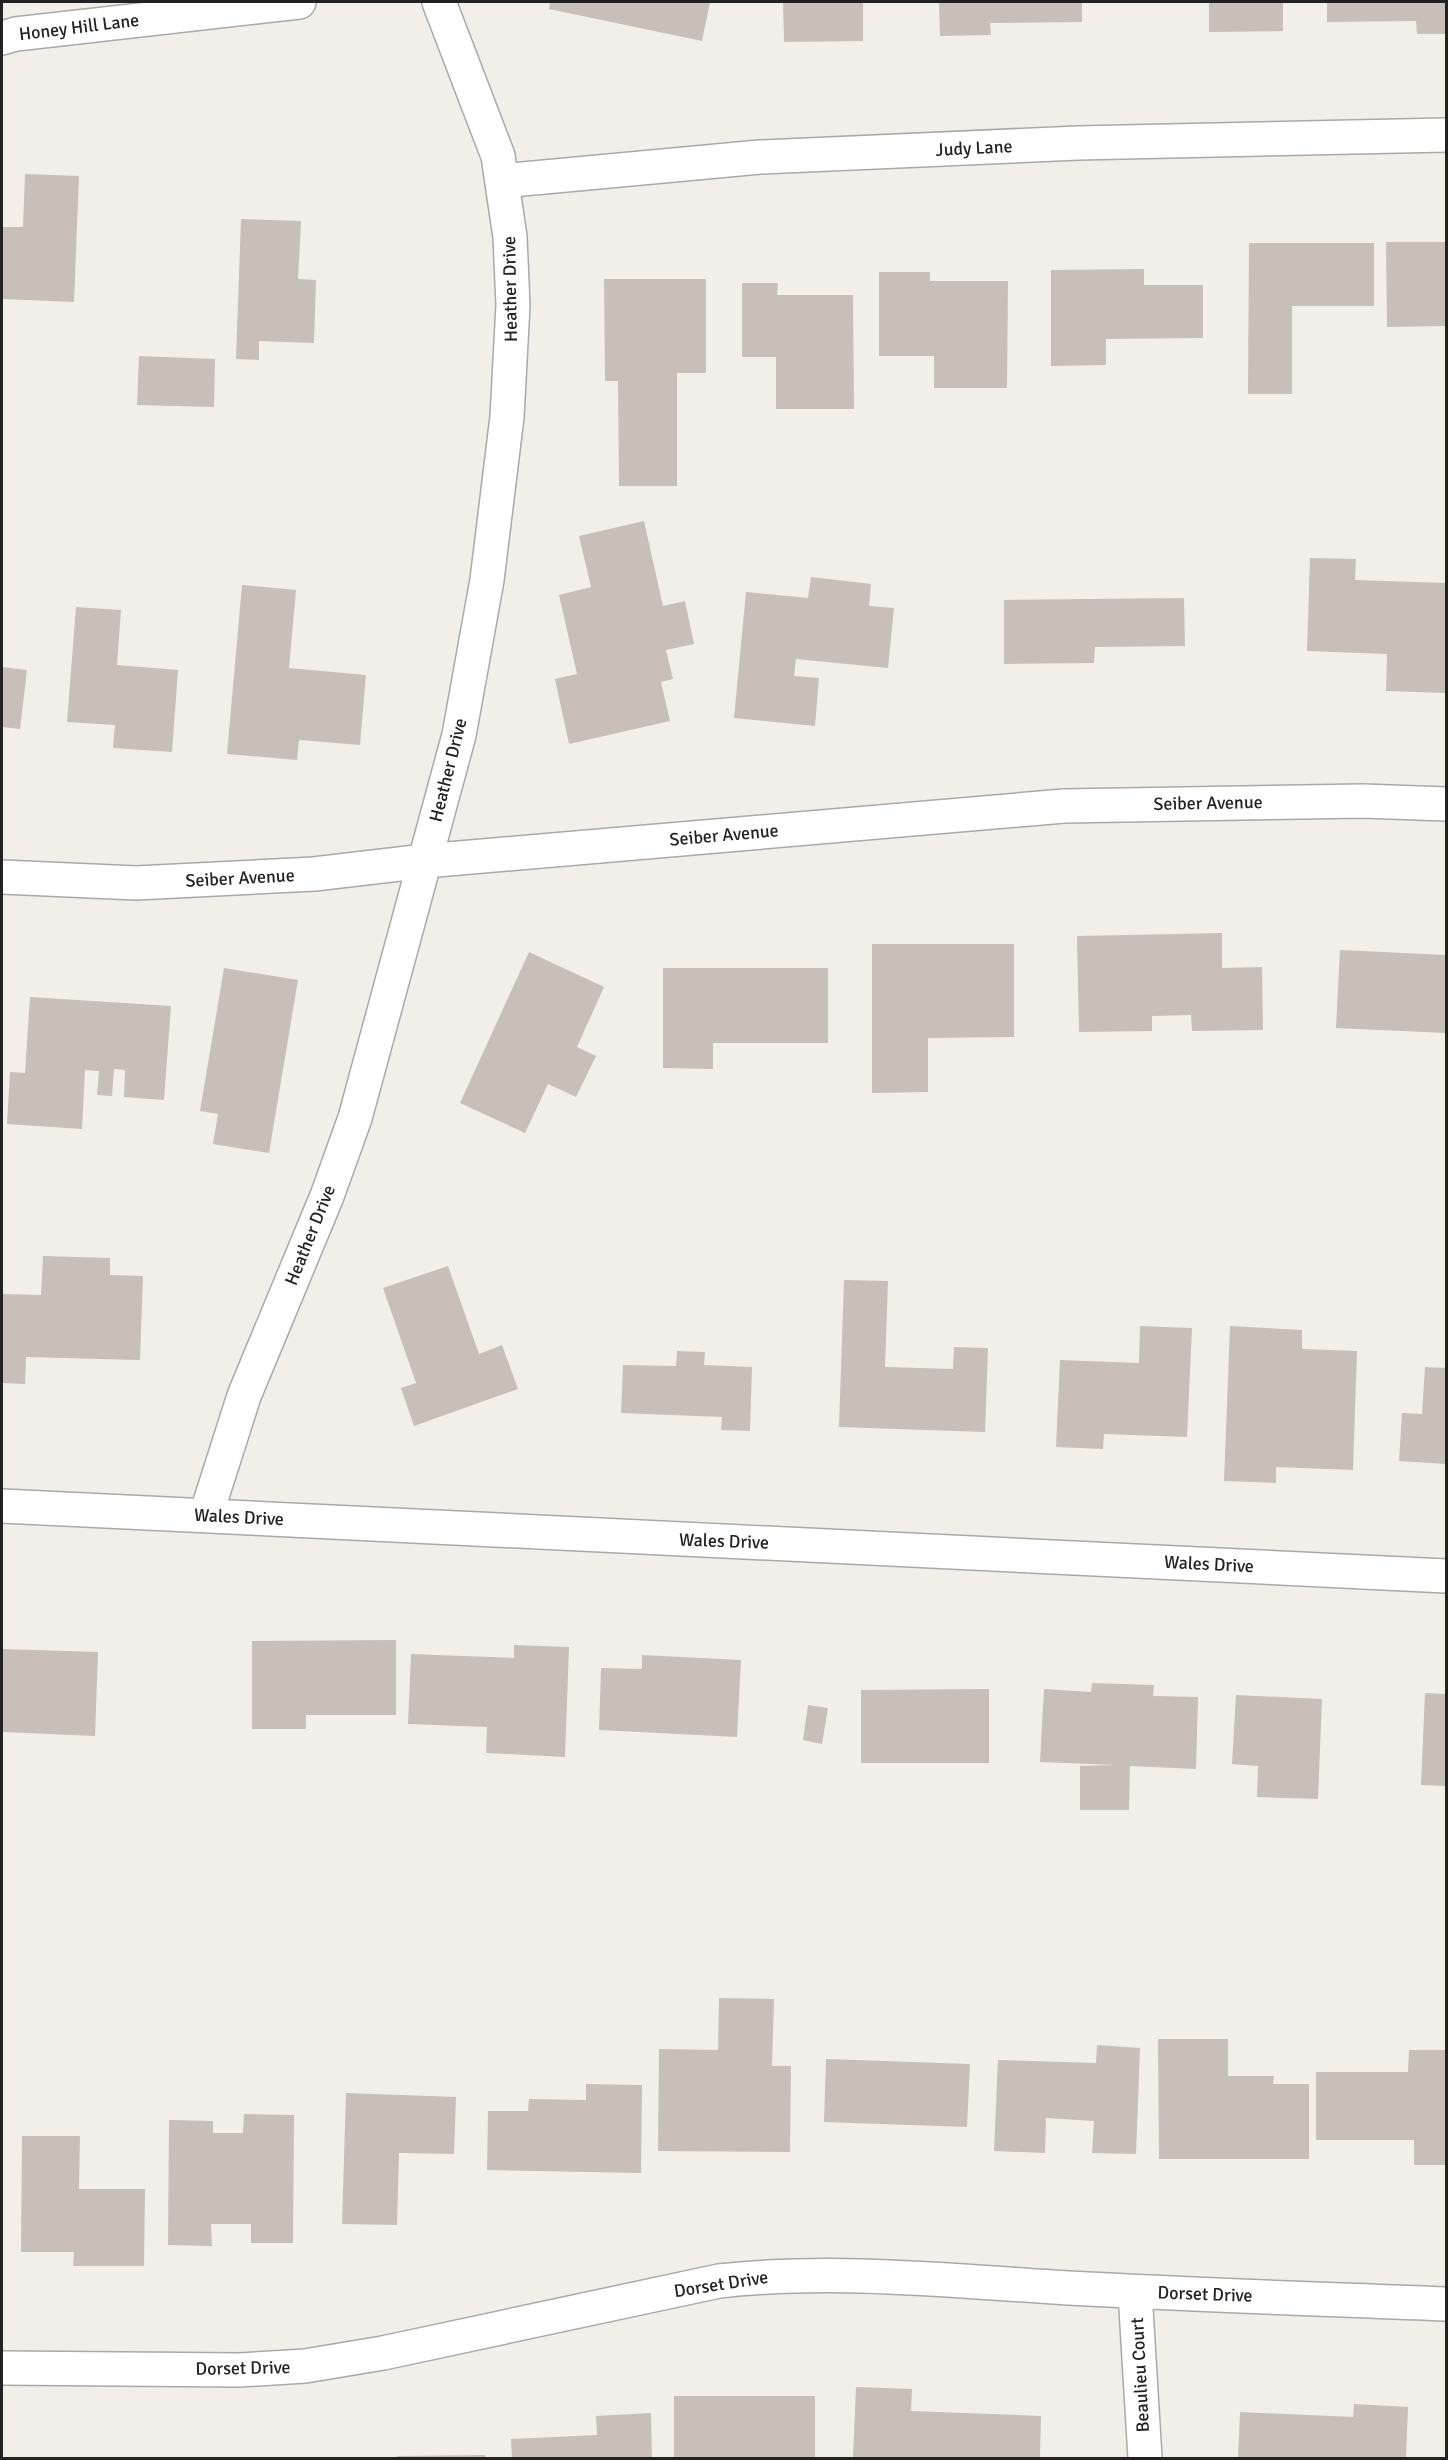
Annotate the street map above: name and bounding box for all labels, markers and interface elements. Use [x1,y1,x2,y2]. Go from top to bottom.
street label: Honey Hill Lane [18,9,140,45]
street label: Judy Lane [935,135,1013,161]
street label: Heather Drive [498,236,522,342]
street label: Heather Drive [424,716,472,824]
street label: Seiber Avenue [1153,791,1263,815]
street label: Seiber Avenue [669,819,779,851]
street label: Seiber Avenue [185,864,295,892]
street label: Heather Drive [280,1182,340,1288]
street label: Wales Drive [193,1504,285,1530]
street label: Wales Drive [679,1528,769,1554]
street label: Wales Drive [1163,1551,1255,1577]
street label: Dorset Drive [672,2266,770,2302]
street label: Dorset Drive [1157,2281,1253,2307]
street label: Beaulieu Court [1126,2317,1154,2433]
street label: Dorset Drive [195,2356,291,2380]

